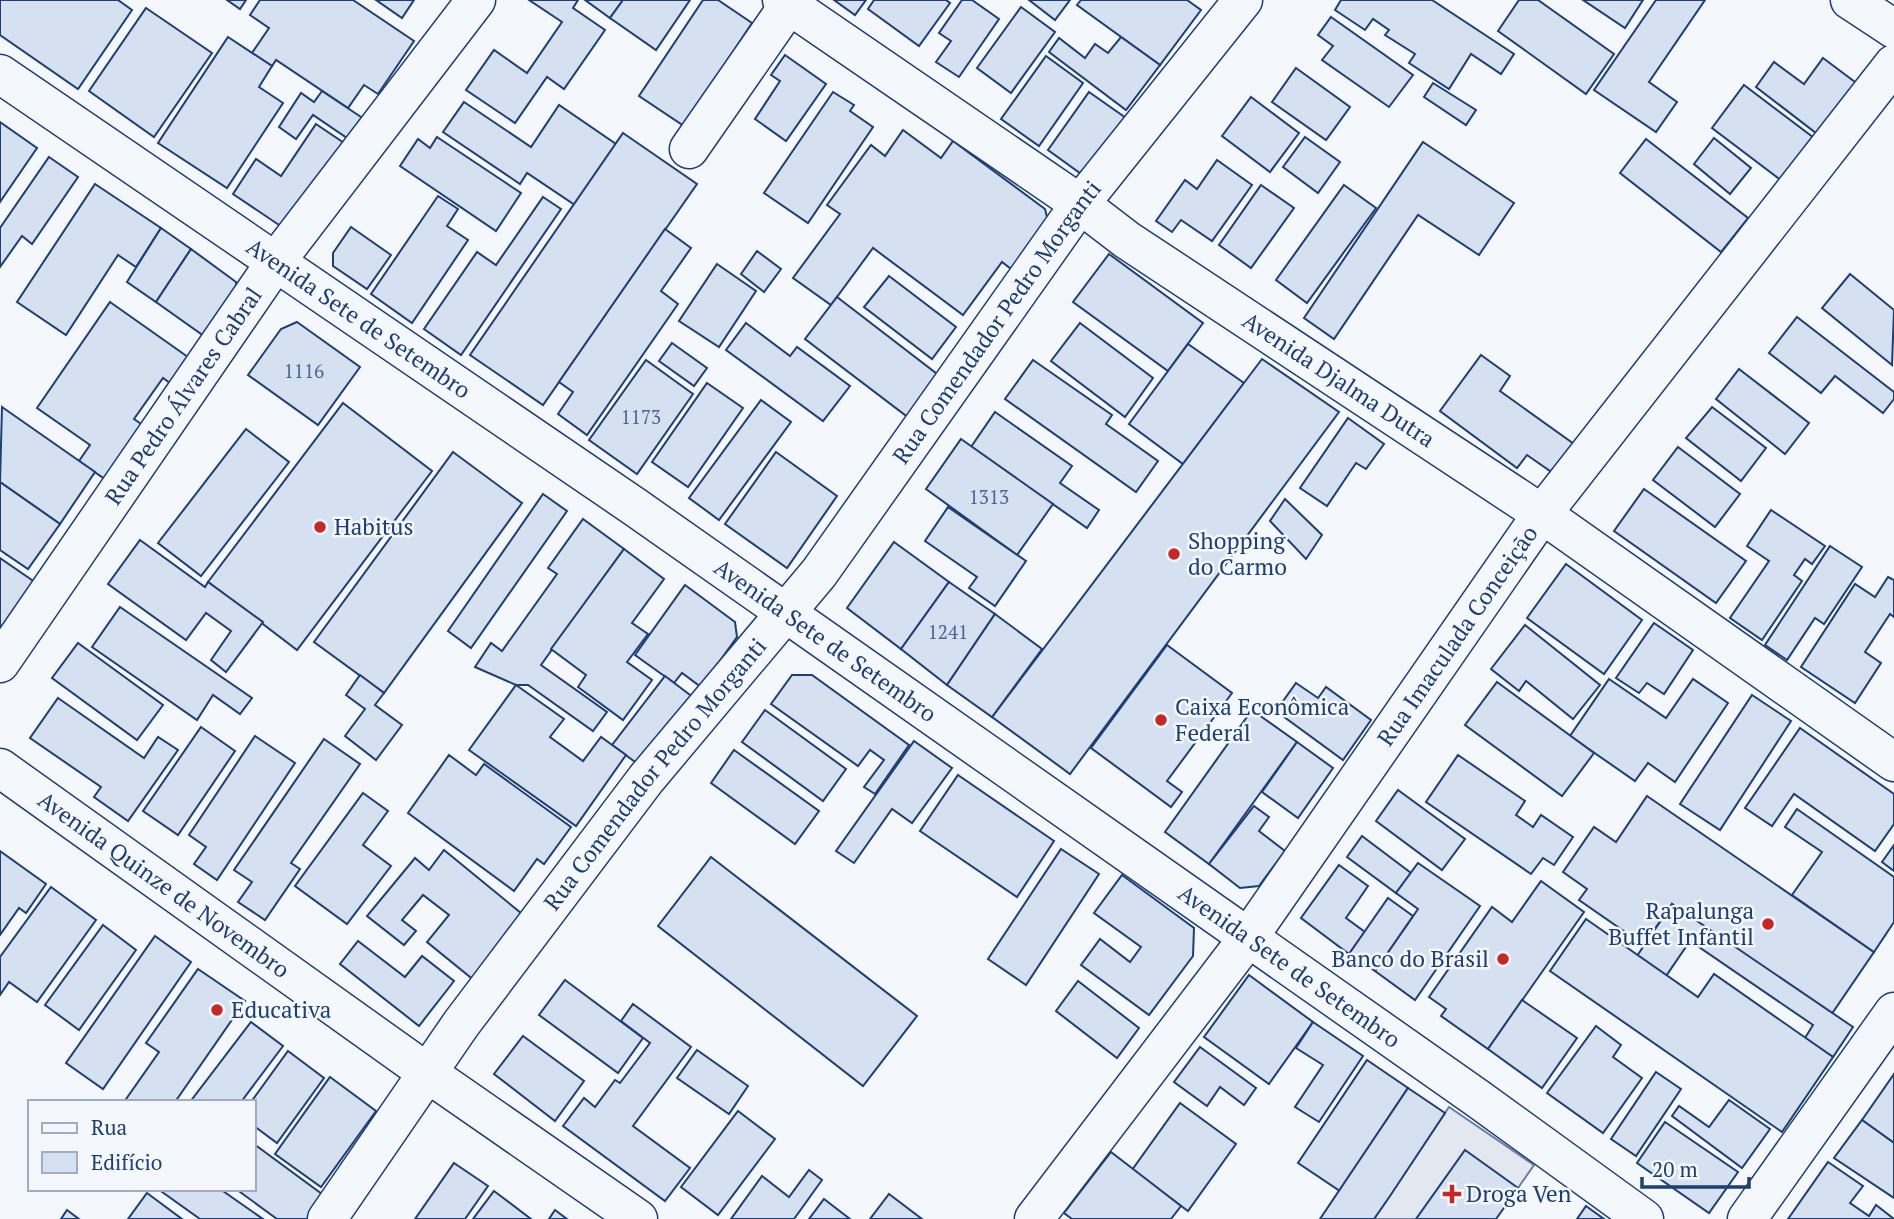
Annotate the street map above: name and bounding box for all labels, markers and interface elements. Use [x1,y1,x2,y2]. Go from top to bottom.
street label: Rua Comendador Pedro Morganti [885,174,1108,470]
street label: Avenida Sete de Setembro [241,231,477,406]
street label: Rua Pedro Álvares Cabral [97,281,269,511]
street label: Avenida Djalma Dutra [1237,305,1442,454]
house number: 1116 [284,358,324,383]
house number: 1173 [621,404,661,429]
house number: 1313 [969,484,1009,509]
place label: Habitus [334,511,414,542]
marker: Habitus [312,519,328,535]
street label: Rua Imaculada Conceição [1370,519,1544,752]
place label: Shopping do Carmo [1188,525,1287,582]
marker: Shopping do Carmo [1166,546,1182,562]
street label: Avenida Sete de Setembro [708,551,943,729]
house number: 1241 [928,619,968,644]
street label: Rua Comendador Pedro Morganti [536,631,773,916]
place label: Caixa Econômica Federal [1175,691,1350,748]
marker: Caixa Econômica Federal [1153,712,1169,728]
street label: Avenida Quinze de Novembro [32,784,296,985]
street label: Avenida Sete de Setembro [1172,877,1407,1055]
place label: Rapalunga Buffet Infantil [1608,895,1754,952]
marker: Rapalunga Buffet Infantil [1760,916,1776,932]
place label: Banco do Brasil [1331,943,1489,974]
marker: Banco do Brasil [1495,951,1511,967]
place label: Educativa [231,994,332,1025]
marker: Educativa [209,1002,225,1018]
legend [28,1100,256,1191]
text: Rua [91,1113,127,1141]
scale bar [1642,1146,1749,1190]
text: Edifício [91,1148,162,1176]
text: 20 m [1652,1155,1698,1183]
place label: Droga Ven [1466,1178,1572,1209]
marker: Droga Ven [1444,1186,1460,1202]

